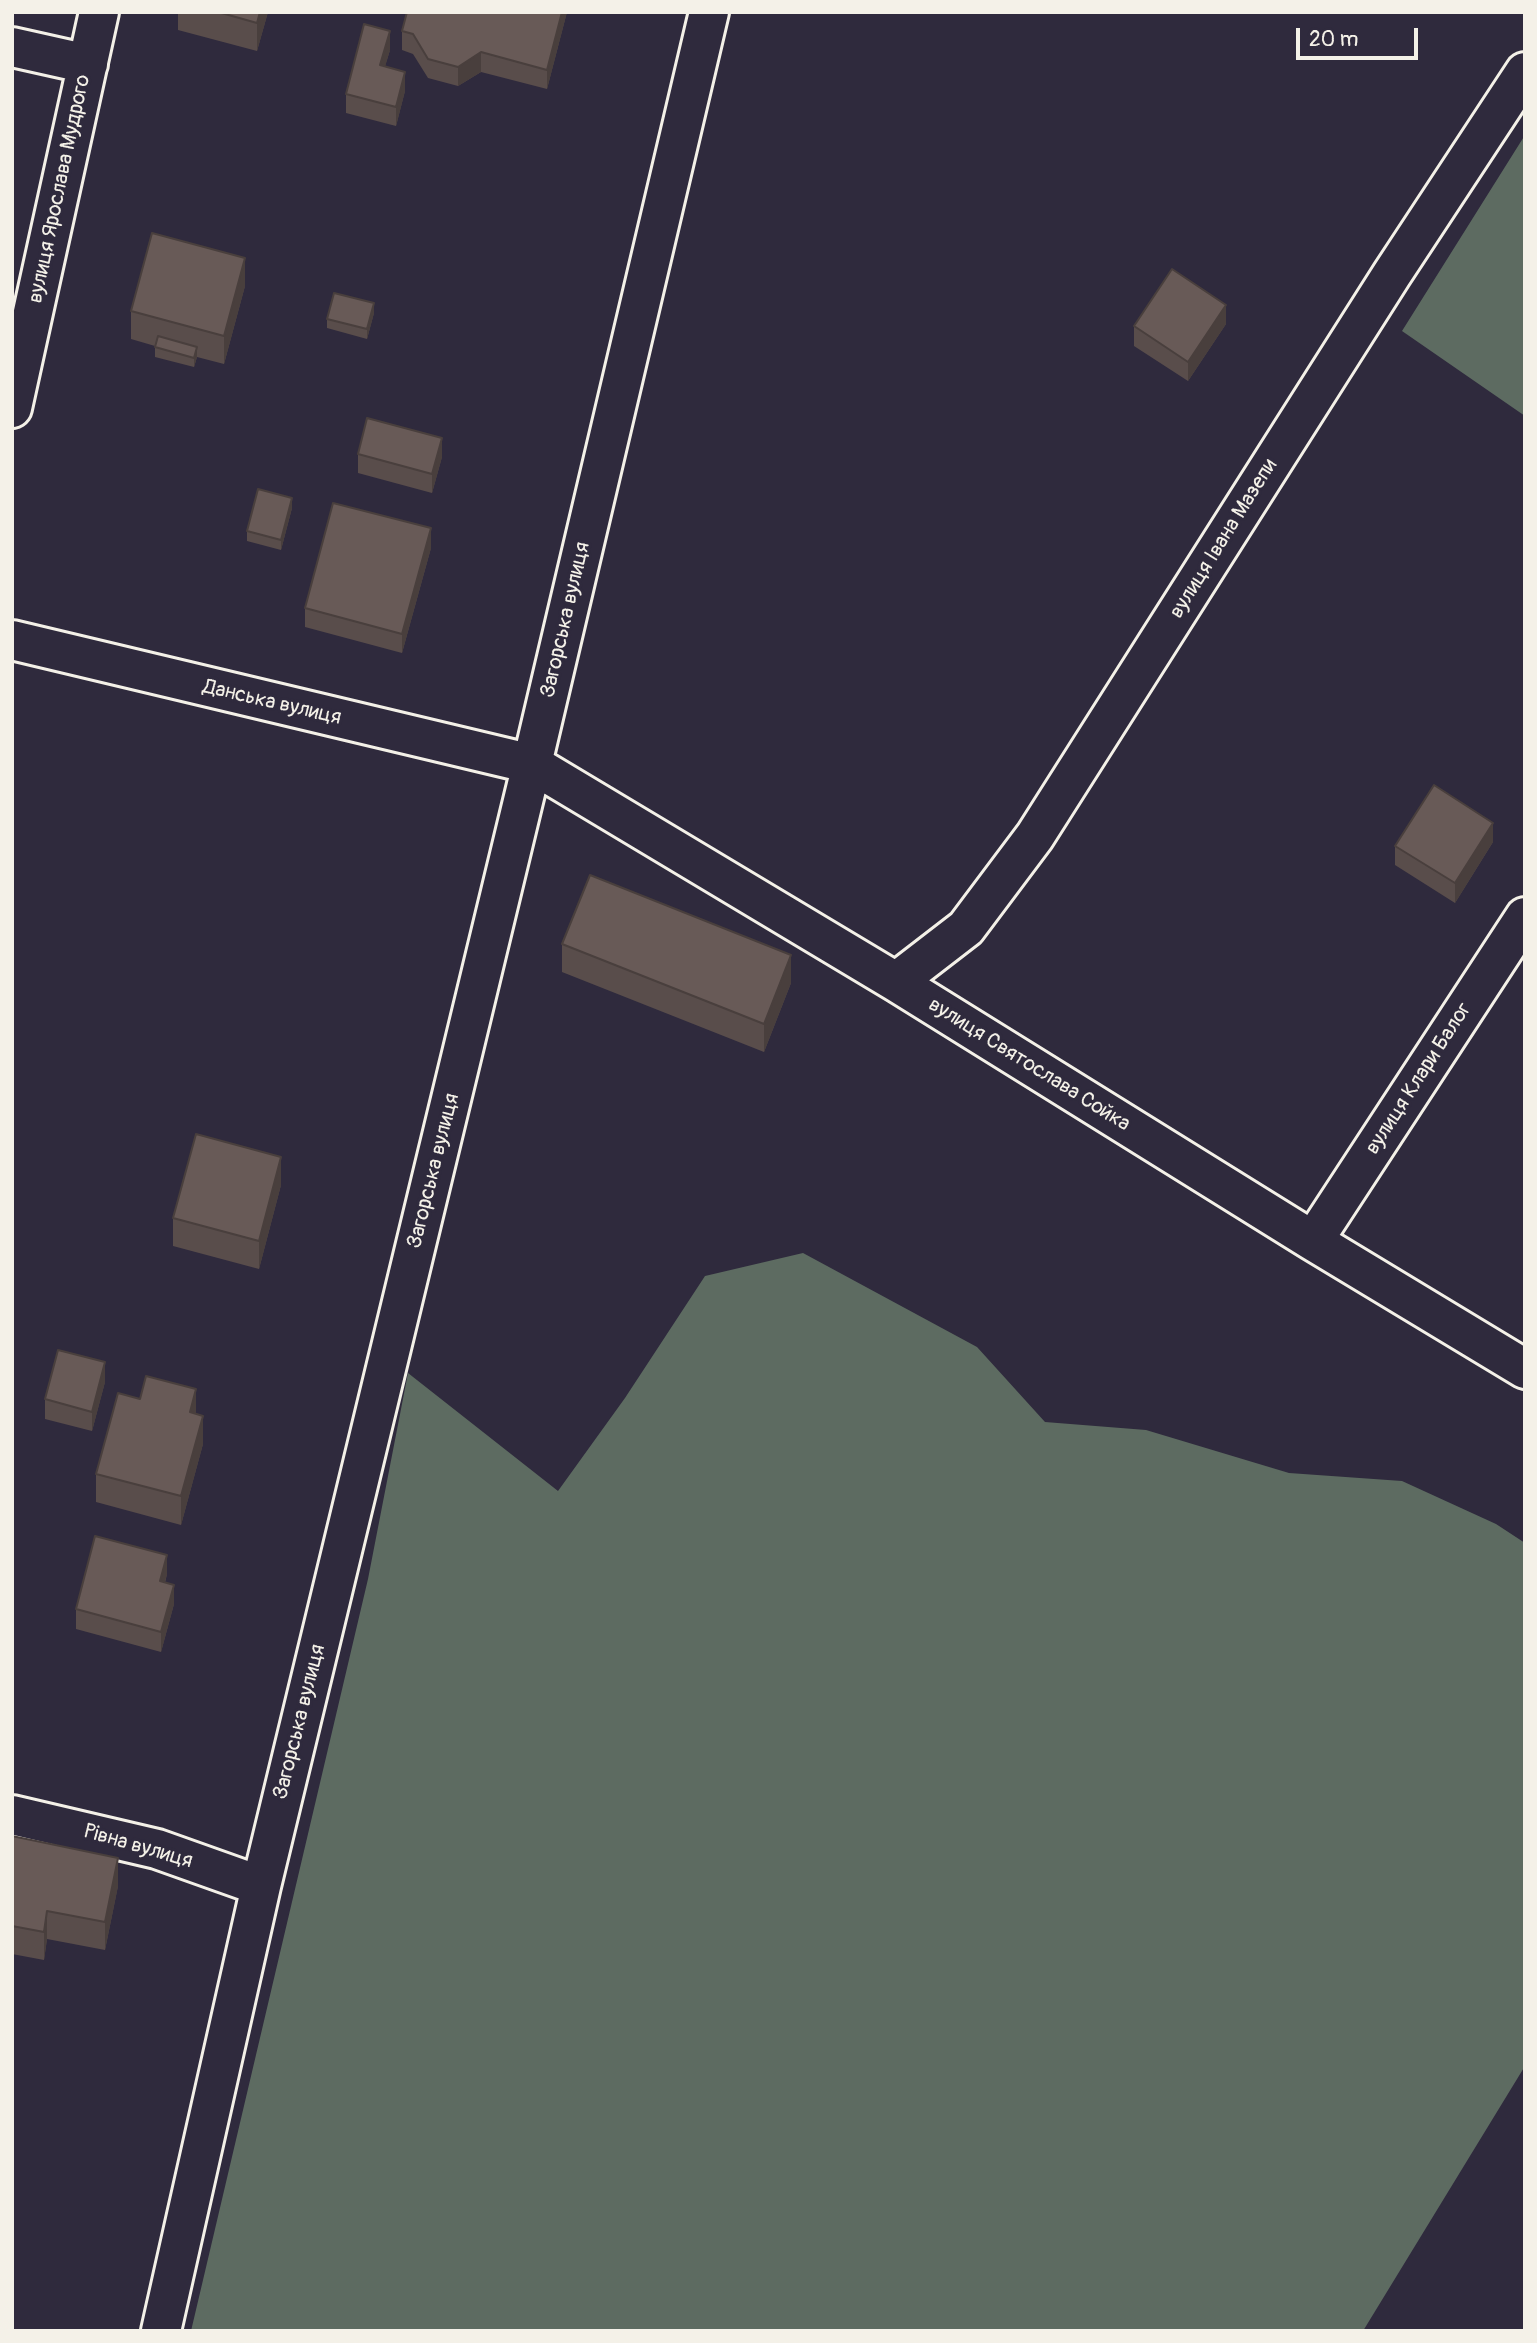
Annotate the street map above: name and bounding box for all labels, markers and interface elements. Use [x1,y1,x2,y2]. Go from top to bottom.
scale bar [1299,14,1422,58]
text: 20 m [1309,26,1358,53]
street label: вулиця Ярослава Мудрого [23,72,97,306]
street label: вулиця Івана Мазепи [1165,455,1283,623]
street label: Загорська вулиця [536,540,596,700]
street label: Данська вулиця [200,675,344,731]
street label: вулиця Святослава Сойка [923,993,1135,1137]
street label: вулиця Клари Балог [1361,998,1477,1160]
street label: Загорська вулиця [403,1091,465,1251]
street label: Загорська вулиця [269,1642,331,1802]
street label: Рівна вулиця [81,1819,195,1875]

